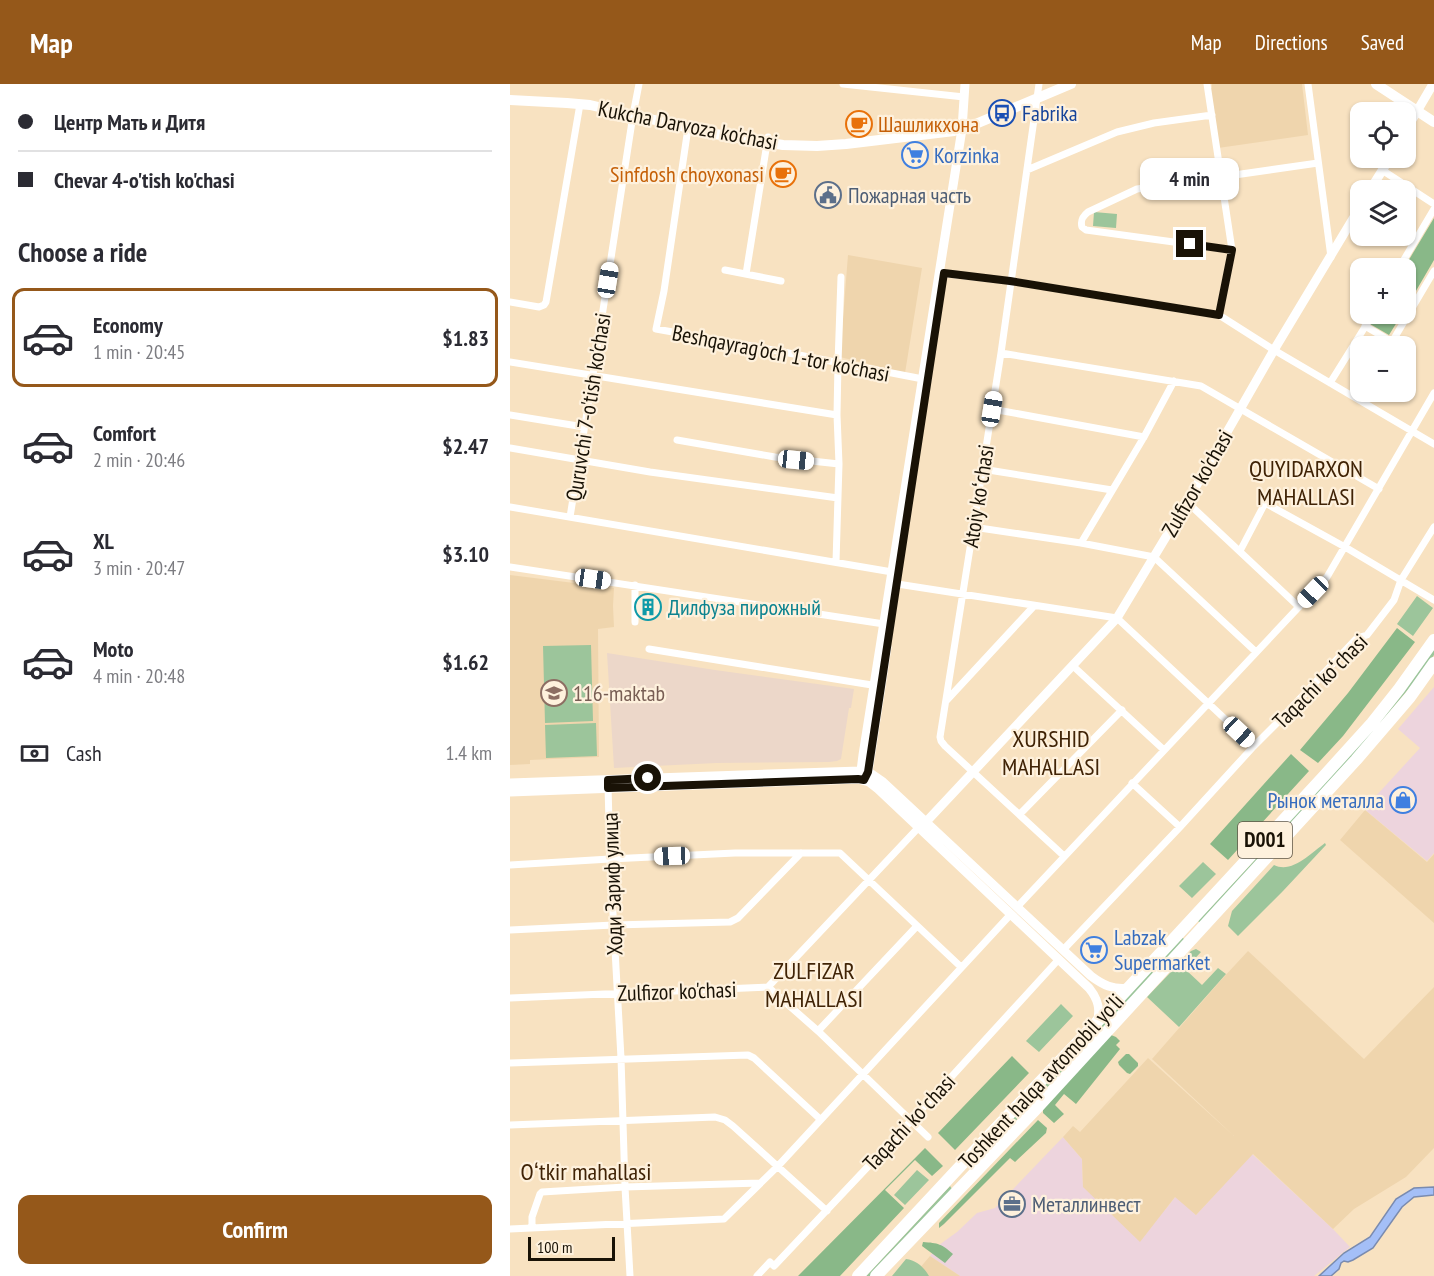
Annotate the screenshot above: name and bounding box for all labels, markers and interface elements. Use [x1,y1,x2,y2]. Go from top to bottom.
text: Map [30,24,73,61]
text: Map [1191,29,1222,56]
text: Directions [1255,29,1328,56]
text: Saved [1361,29,1404,56]
street label: Kukcha Darvoza ko'chasi [596,94,780,156]
bus stop icon: Fabrika [987,98,1017,128]
place label: Fabrika [1022,99,1078,127]
map controls [1350,102,1416,402]
button: locate [1350,102,1416,168]
text: Центр Мать и Дитя [54,108,205,136]
cafe icon: Шашликхона [844,109,874,139]
place label: Шашликхона [878,110,979,138]
supermarket icon: Korzinka [900,140,930,170]
place label: Korzinka [934,141,999,169]
callout: 4 min [1140,157,1240,199]
cafe icon: Sinfdosh choyxonasi [768,159,798,189]
place label: Sinfdosh choyxonasi [610,160,764,188]
text: Chevar 4-o'tish ko'chasi [54,166,235,194]
text: 4 min [1169,166,1210,192]
public building icon: Пожарная часть [813,180,843,210]
button: layers [1350,180,1416,246]
place label: Пожарная часть [848,181,971,209]
route end [1176,230,1203,257]
text: Choose a ride [18,235,147,269]
button: + [1350,258,1416,324]
car [596,261,620,299]
icon: car [21,311,75,365]
text: Economy [93,311,163,339]
street label: Quruvchi 7-o'tish ko'chasi [559,311,617,503]
street label: Beshqayrag'och 1-tor ko'chasi [670,318,892,388]
text: $1.83 [442,324,489,352]
button: − [1350,336,1416,402]
text: 1 min · 20:45 [93,339,185,365]
car [980,390,1004,428]
icon: car [21,419,75,473]
text: Comfort [93,419,156,447]
street label: Zulfizor ko'chasi [1155,424,1239,542]
text: $2.47 [442,432,489,460]
street label: Atoiy koʻchasi [956,443,1000,549]
text: 2 min · 20:46 [93,447,185,473]
car [777,449,815,471]
district label: QUYIDARXON MAHALLASI [1249,453,1363,512]
icon: car [21,527,75,581]
text: XL [93,527,114,555]
text: $3.10 [442,540,489,568]
text: 3 min · 20:47 [93,555,185,581]
car [574,568,612,590]
car [1294,573,1332,611]
building icon: Дилфуза пирожный [633,592,663,622]
place label: Дилфуза пирожный [668,593,821,621]
street label: Taqachi koʻchasi [1267,628,1373,734]
icon: car [21,635,75,689]
text: Moto [93,635,134,663]
text: $1.62 [442,648,489,676]
text: 4 min · 20:48 [93,663,185,689]
school or university icon: 116-maktab [539,678,569,708]
place label: 116-maktab [573,679,665,707]
car [1220,713,1258,751]
district label: XURSHID MAHALLASI [1002,723,1100,782]
icon: cash [18,737,51,770]
text: Cash [66,739,102,767]
text: 1.4 km [445,740,492,766]
route start [634,764,661,791]
shop icon: Рынок металла [1388,785,1418,815]
place label: Рынок металла [1267,786,1384,814]
street label: Ходи Зариф улица [596,812,628,956]
road number: D001 [1238,822,1292,858]
car [654,846,690,866]
place label: Labzak Supermarket [1114,923,1210,976]
supermarket icon: Labzak Supermarket [1079,935,1109,965]
district label: ZULFIZAR MAHALLASI [765,955,863,1014]
street label: Zulfizor ko'chasi [617,975,737,1007]
street label: Toshkent halqa avtomobil yo'li [952,987,1130,1175]
street label: Taqachi koʻchasi [857,1067,961,1177]
district label: Oʻtkir mahallasi [521,1156,651,1187]
office icon: Металлинвест [997,1189,1027,1219]
place label: Металлинвест [1032,1190,1141,1218]
button: Confirm [18,1195,492,1264]
scale bar [528,1234,615,1262]
text: 100 m [537,1237,572,1257]

